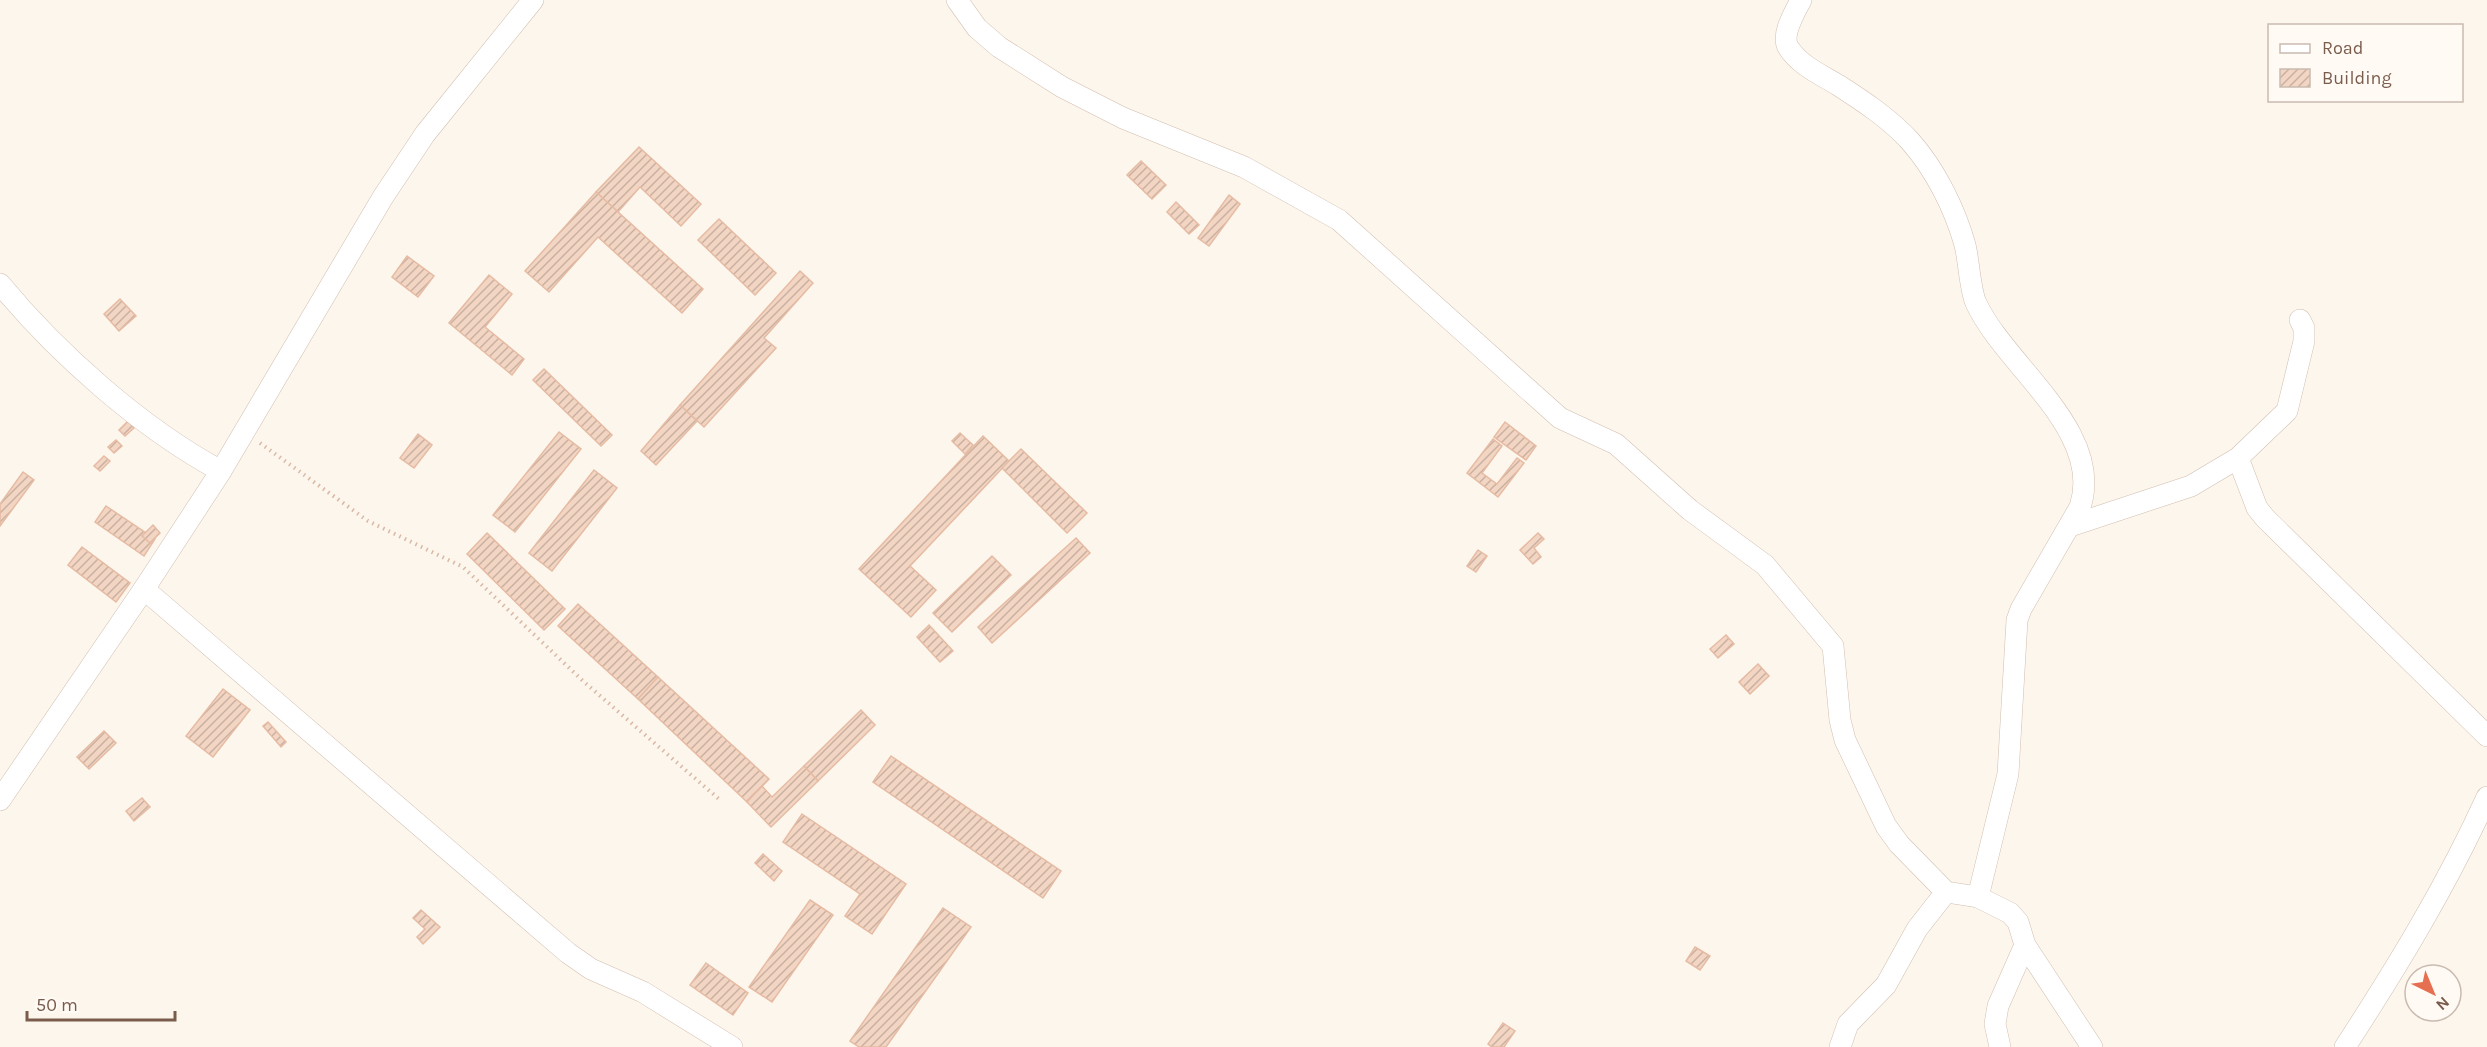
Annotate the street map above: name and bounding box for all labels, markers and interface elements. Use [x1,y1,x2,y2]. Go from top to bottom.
legend [2268,24,2463,102]
text: Road [2322,37,2363,59]
text: Building [2322,67,2392,89]
north arrow [2403,963,2463,1023]
scale bar [27,984,176,1022]
text: N [2432,993,2454,1014]
text: 50 m [36,994,78,1016]

